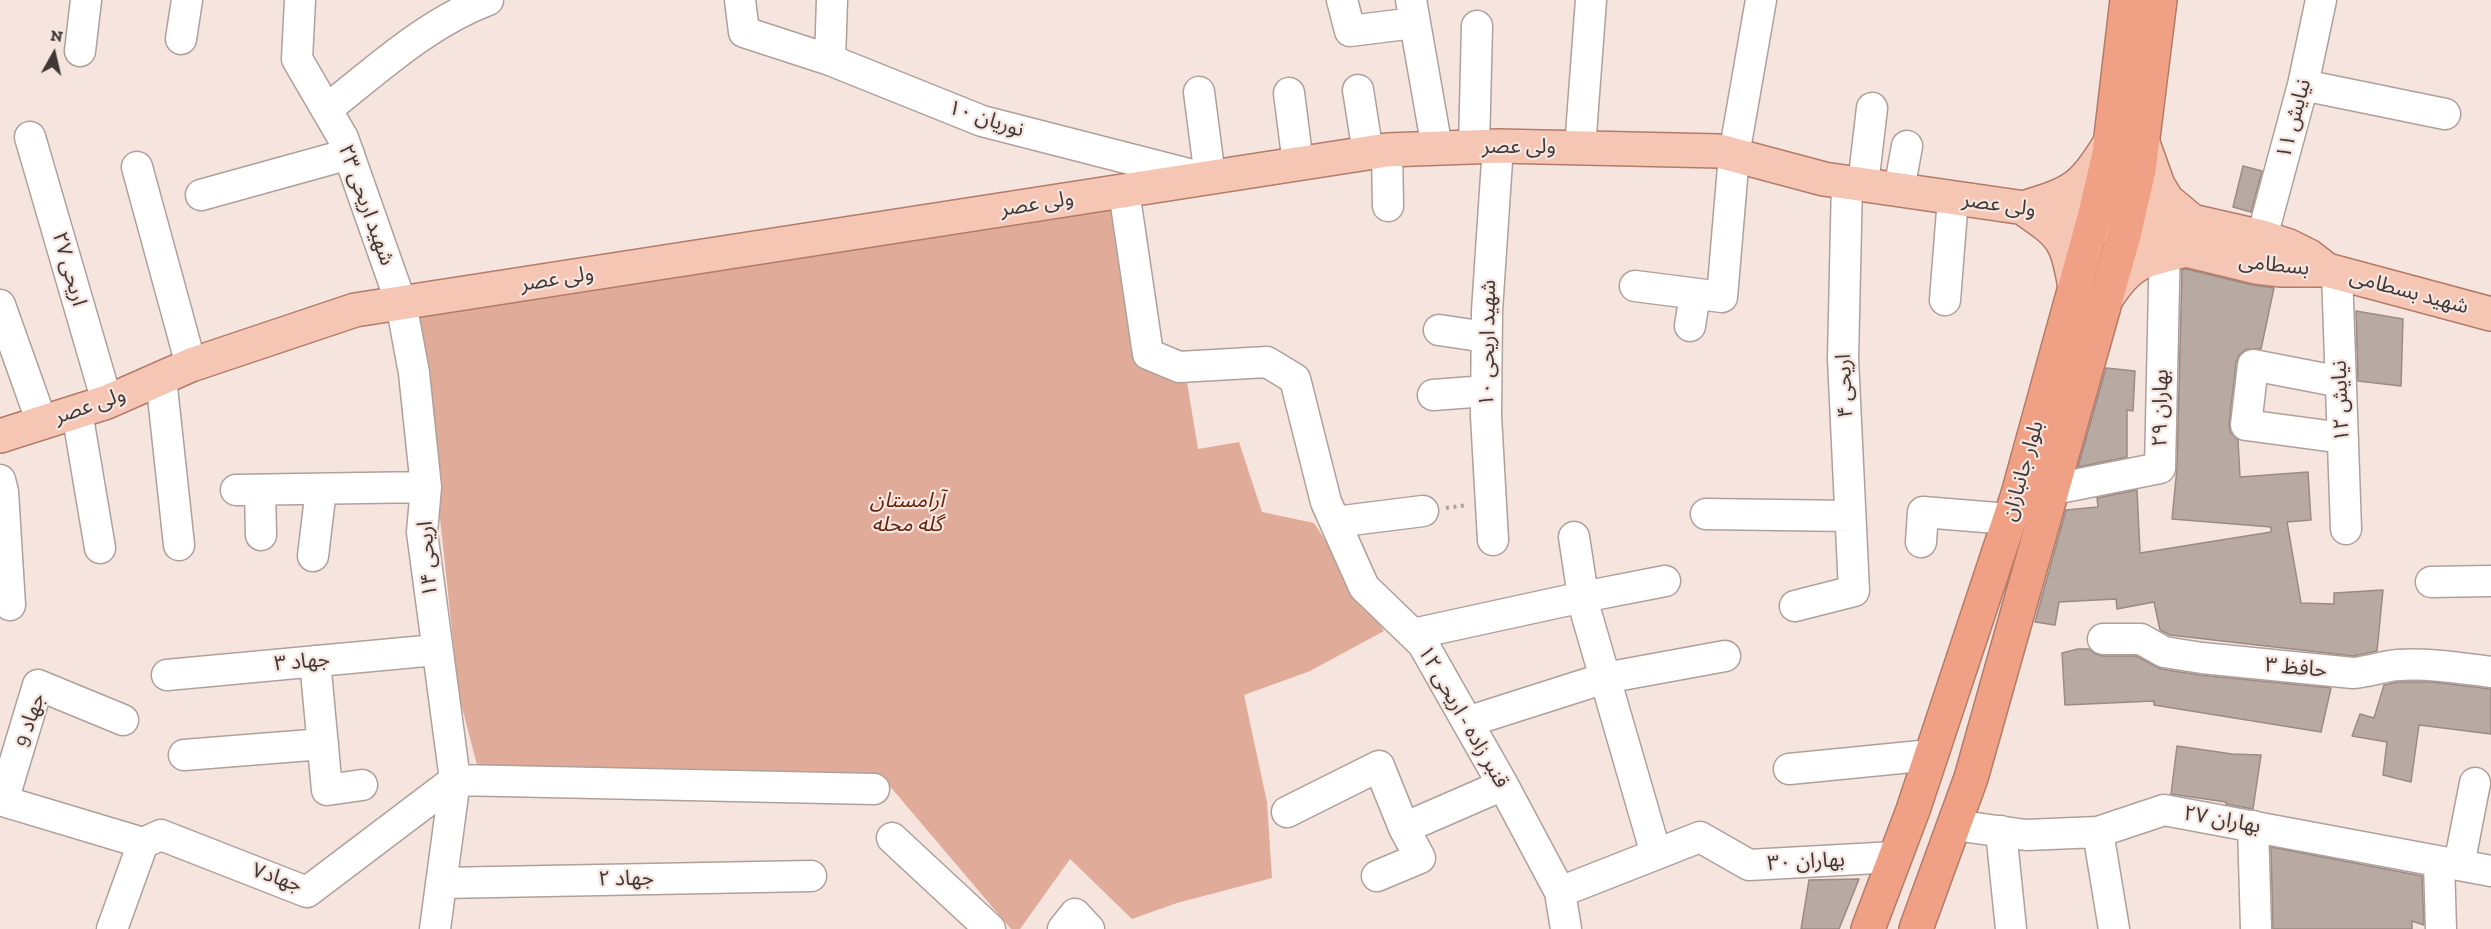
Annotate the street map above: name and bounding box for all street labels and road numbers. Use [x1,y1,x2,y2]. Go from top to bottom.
street label: نیایش ۱۱ [2271,76,2317,162]
street label: نوریان ۱۰ [945,95,1027,143]
street label: ولی عصر [1482,134,1556,160]
street label: شهید اریحی ۲۳ [332,141,400,269]
street label: ولی عصر [999,186,1075,222]
street label: ولی عصر [1961,187,2037,223]
street label: اریحی ۲۷ [46,229,92,309]
street label: بسطامی [2237,249,2311,281]
street label: ولی عصر [519,261,595,297]
street label: شهید بسطامی [2347,264,2471,320]
street label: شهید اریحی ۱۰ [1474,279,1502,407]
street label: اریحی ۴ [1831,354,1859,418]
street label: نیایش ۱۲ [2327,360,2355,442]
street label: بهاران ۲۹ [2148,369,2174,447]
street label: ولی عصر [51,382,129,430]
street label: بلوار جانبازان [1997,418,2049,524]
street label: اریحی ۱۴ [413,520,443,598]
street label: قنبر زاده - اریحی ۱۲ [1412,641,1514,793]
street label: جهاد ۳ [273,647,331,677]
street label: حافظ ۳ [2264,653,2328,683]
street label: جهاد 9 [9,690,51,750]
street label: بهاران ۲۷ [2182,801,2262,839]
street label: بهاران ۳۰ [1767,847,1845,877]
street label: جهاد۷ [249,858,305,898]
street label: جهاد ۲ [598,866,654,892]

